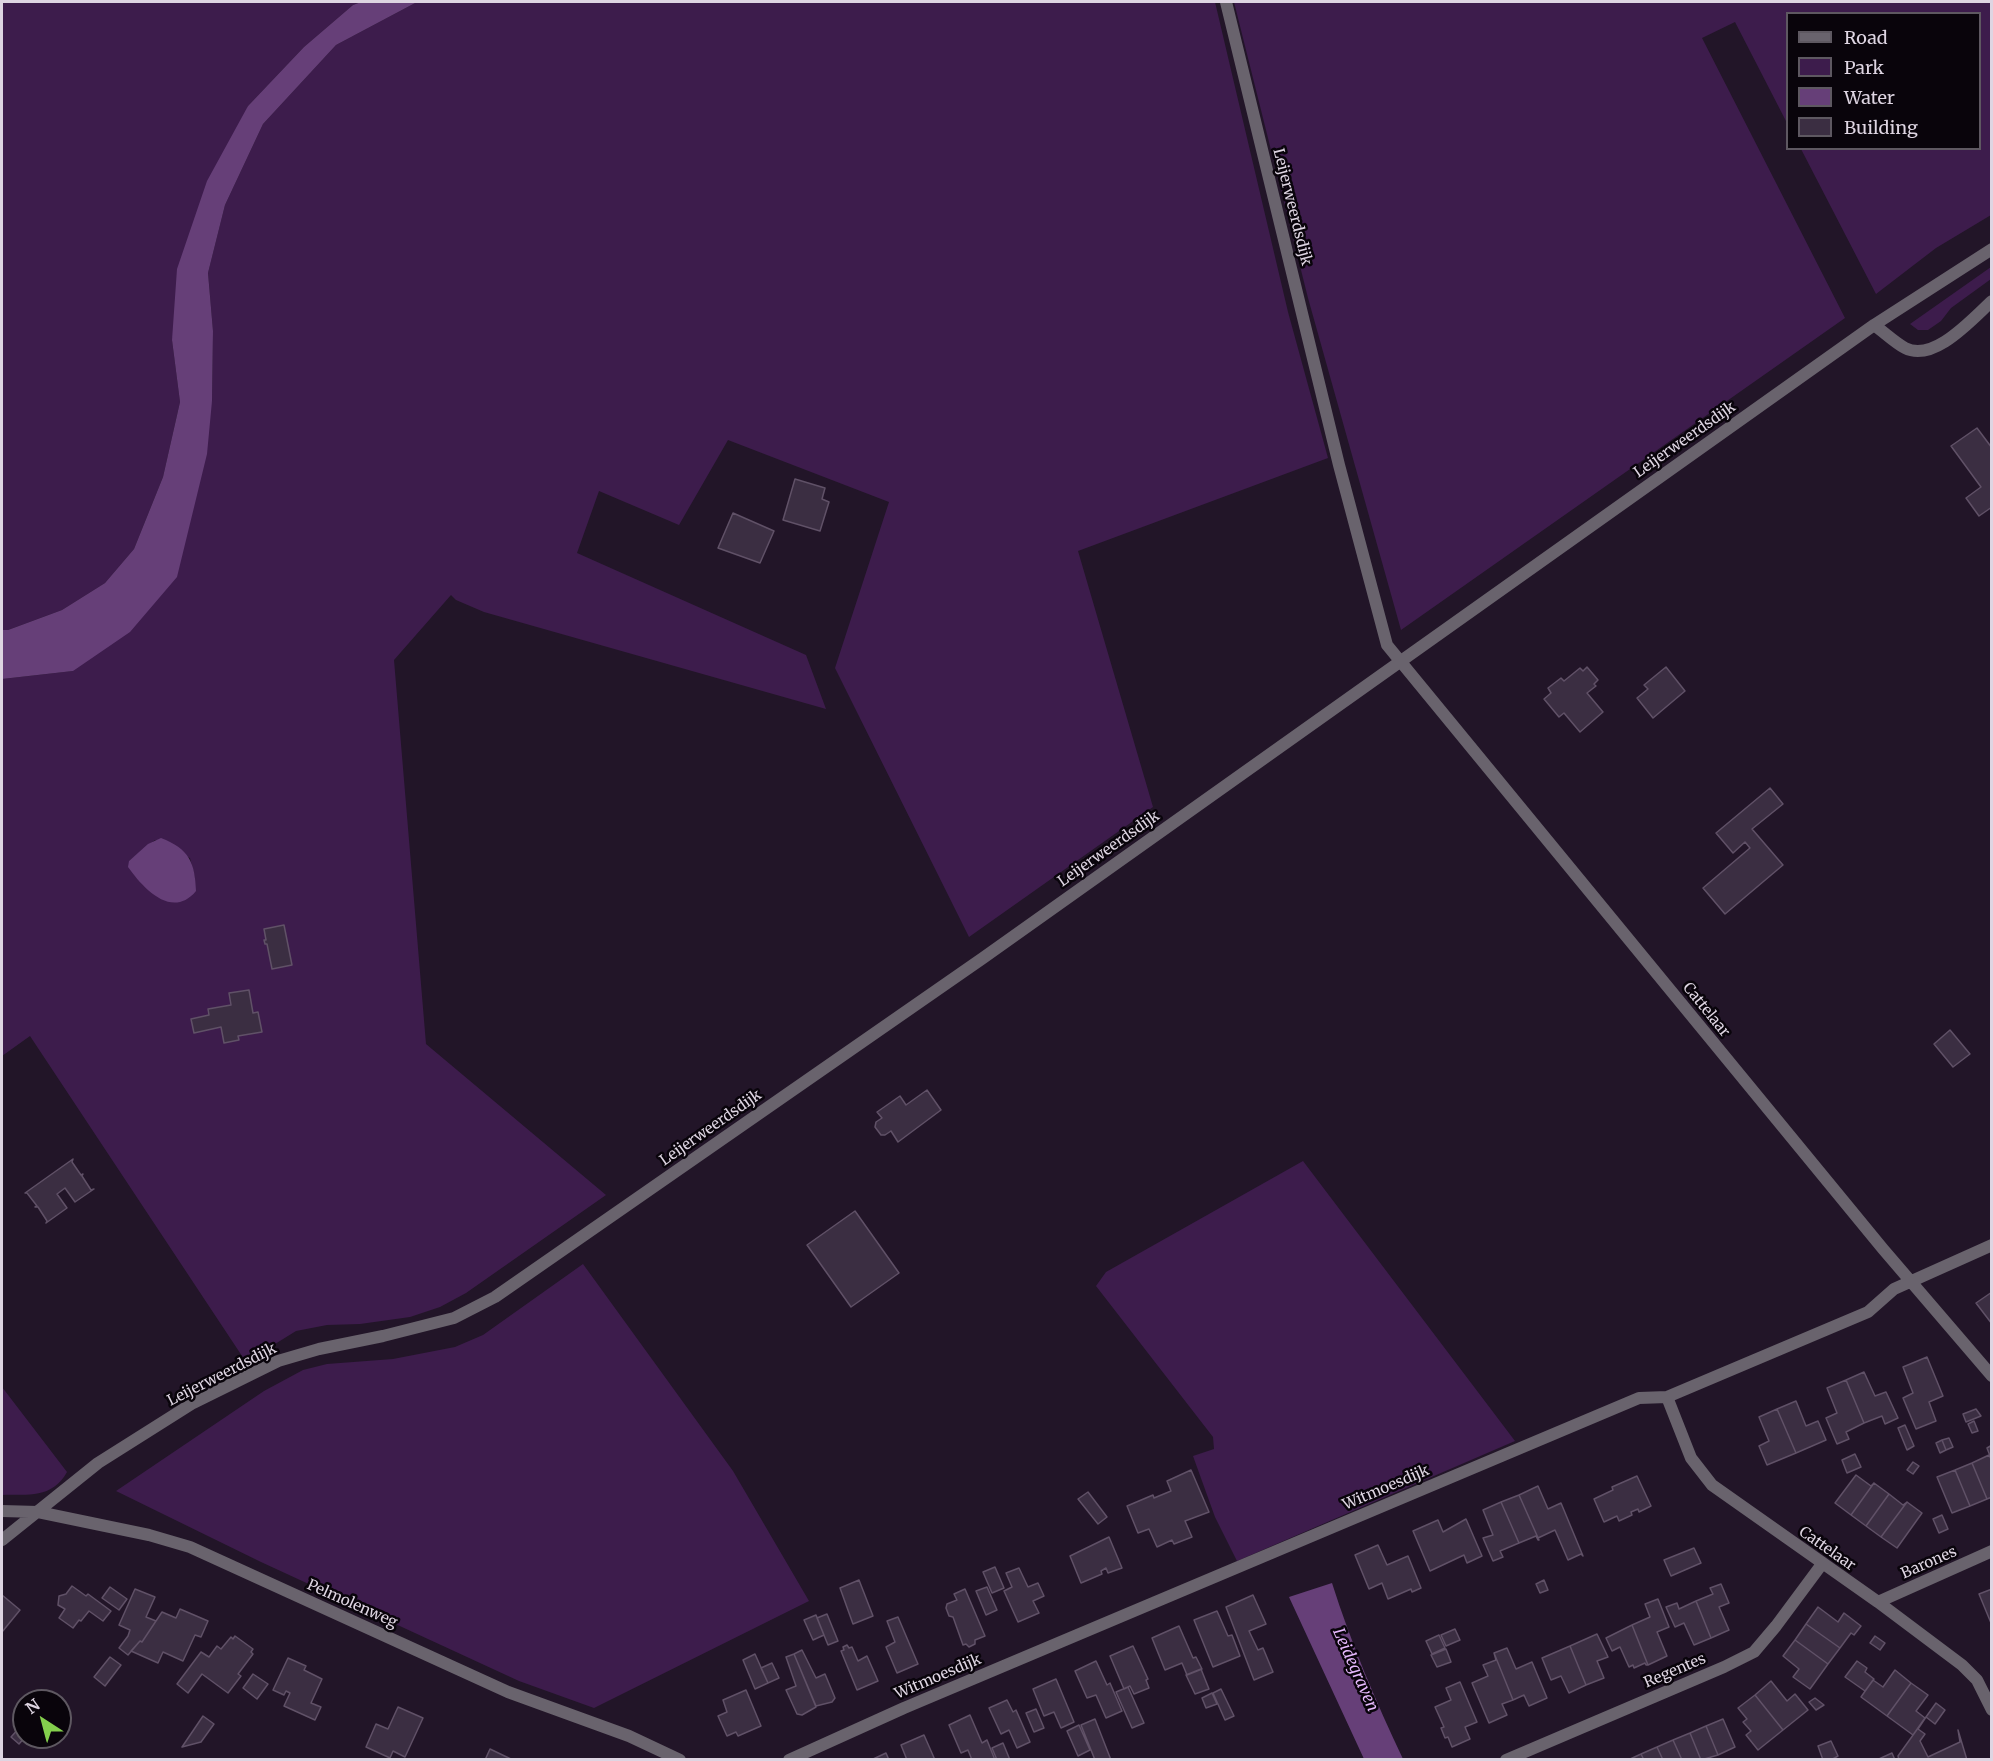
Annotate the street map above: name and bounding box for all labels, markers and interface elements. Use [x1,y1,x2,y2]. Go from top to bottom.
legend [1786,12,1981,150]
text: Road [1844,26,1888,49]
text: Park [1844,56,1884,79]
text: Water [1844,86,1895,109]
text: Building [1844,116,1918,139]
street label: Leijerweerdsdijk [1269,147,1315,267]
street label: Leijerweerdsdijk [1631,398,1739,482]
street label: Leijerweerdsdijk [1055,807,1163,891]
street label: Cattelaar [1679,979,1733,1041]
street label: Leijerweerdsdijk [657,1086,765,1170]
street label: Leijerweerdsdijk [164,1340,280,1410]
street label: Witmoesdijk [1340,1462,1432,1514]
street label: Cattelaar [1795,1523,1859,1575]
street label: Barones [1898,1543,1960,1583]
street label: Pelmolenweg [304,1576,400,1632]
water label: Leidegraven [1328,1625,1382,1715]
street label: Regentes [1641,1650,1709,1692]
street label: Witmoesdijk [892,1651,984,1703]
north arrow [12,1689,72,1749]
text: N [22,1694,44,1718]

